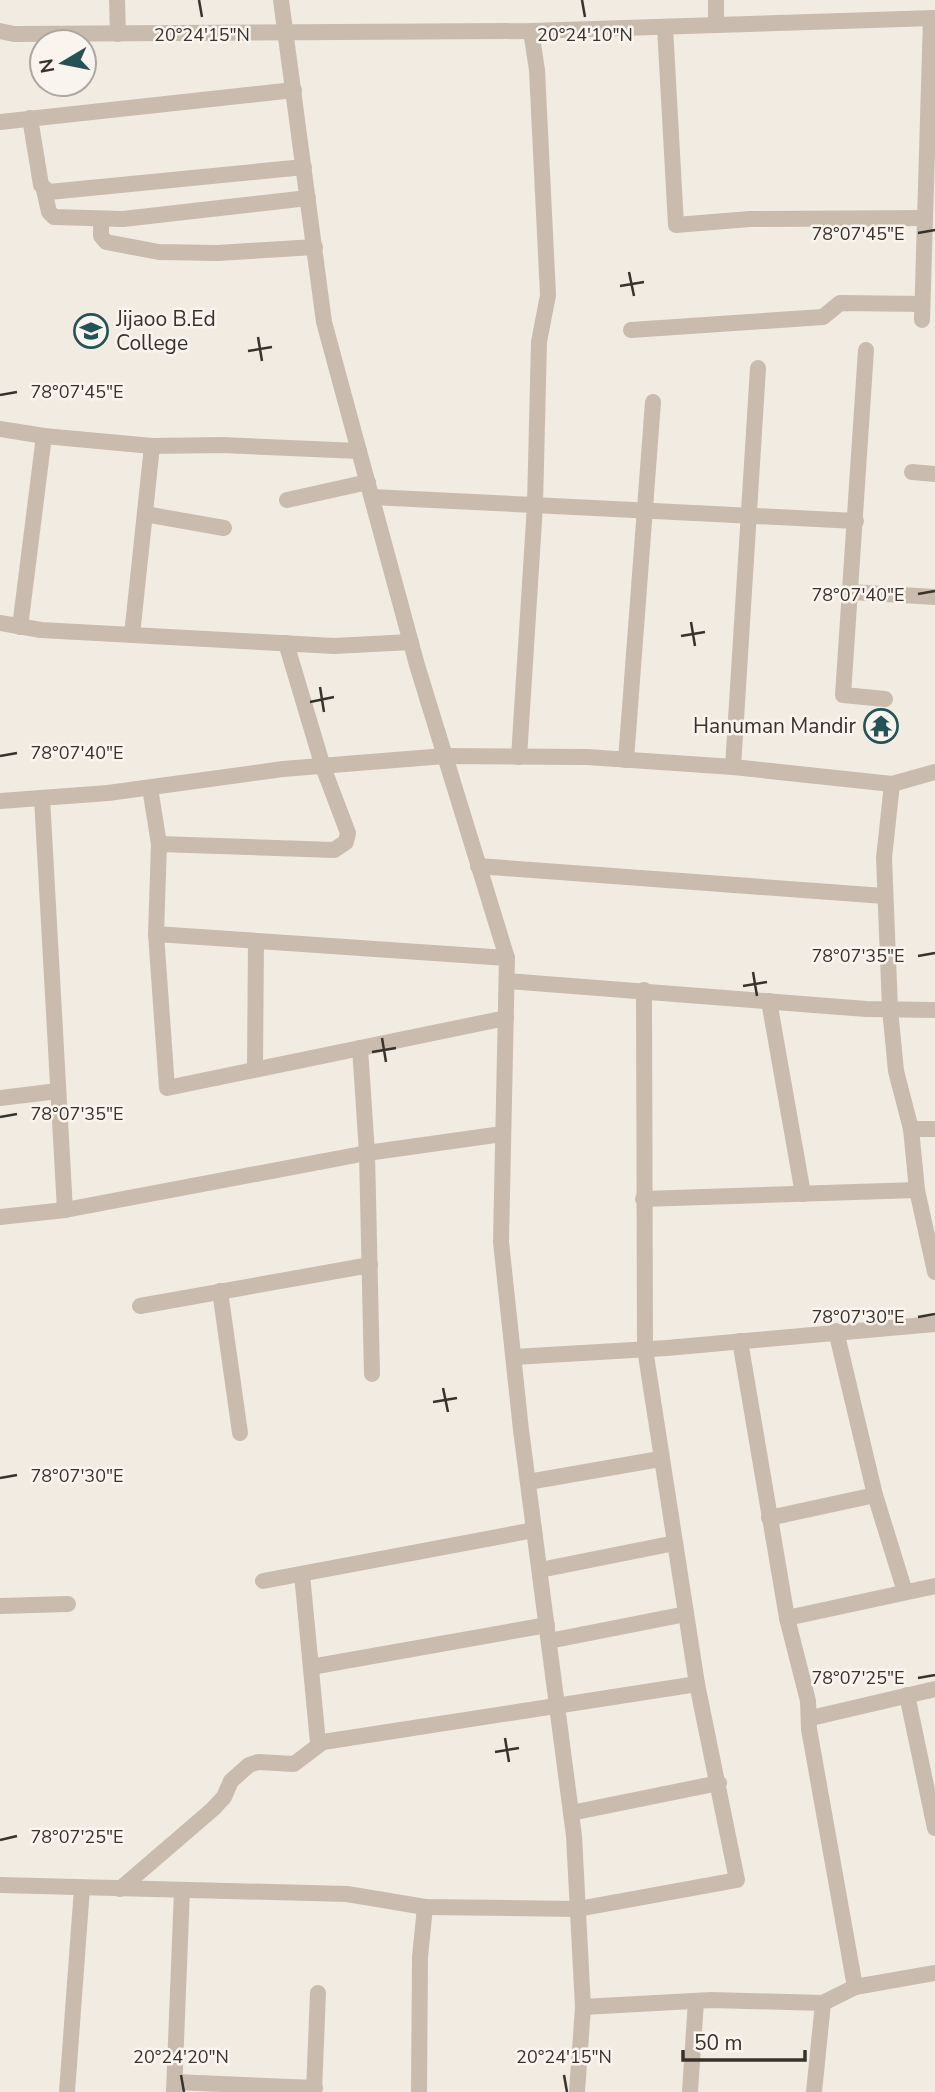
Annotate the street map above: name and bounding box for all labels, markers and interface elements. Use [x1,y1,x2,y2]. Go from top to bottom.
text: 20°24'15"N [154,23,250,47]
text: 20°24'10"N [537,23,633,47]
north arrow [28,28,98,98]
text: N [33,57,61,75]
text: 78°07'45"E [812,222,905,246]
place label: Jijaoo B.Ed College [115,305,216,357]
school or university icon: Jijaoo B.Ed College [72,312,110,350]
text: 78°07'45"E [31,380,124,404]
text: 78°07'40"E [812,583,905,607]
temple icon: Hanuman Mandir [862,707,900,745]
place label: Hanuman Mandir [693,712,856,740]
text: 78°07'40"E [31,741,124,765]
text: 78°07'35"E [812,944,905,968]
text: 78°07'35"E [31,1102,124,1126]
text: 78°07'30"E [812,1305,905,1329]
text: 78°07'30"E [31,1464,124,1488]
text: 78°07'25"E [812,1666,905,1690]
text: 78°07'25"E [31,1825,124,1849]
scale bar [683,2018,806,2062]
text: 50 m [694,2029,743,2057]
text: 20°24'20"N [133,2045,229,2069]
text: 20°24'15"N [516,2045,612,2069]

